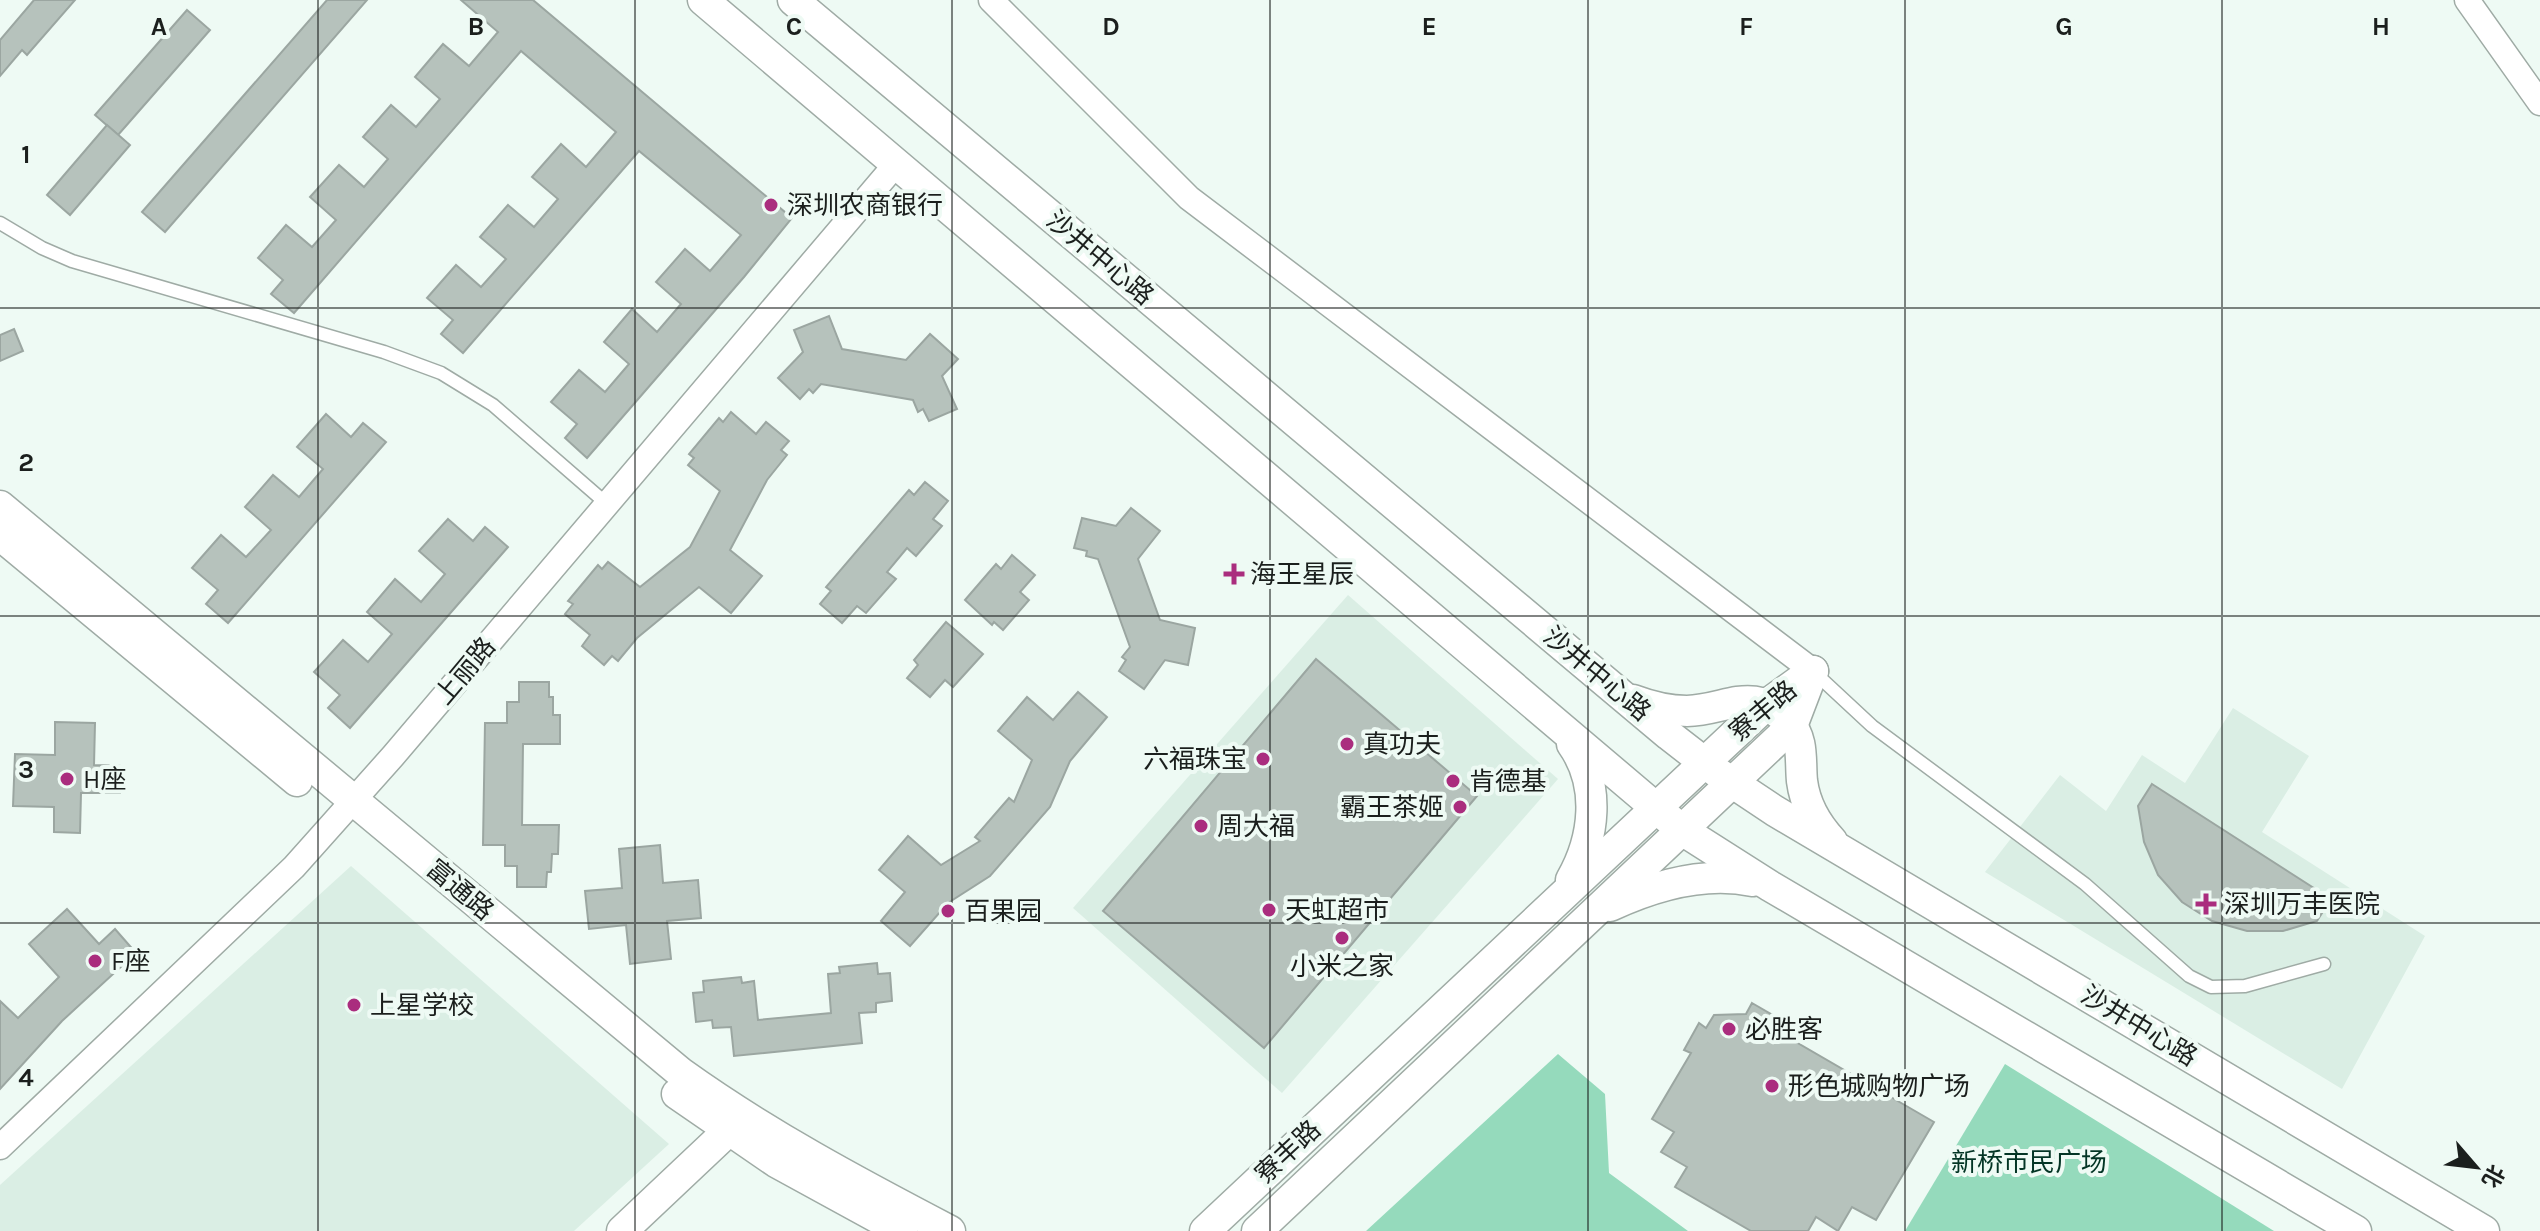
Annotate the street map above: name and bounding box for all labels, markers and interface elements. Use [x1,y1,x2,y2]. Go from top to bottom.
text: A [151,11,167,42]
text: B [468,11,484,42]
text: C [786,11,802,42]
text: D [1102,11,1120,42]
text: E [1421,11,1437,42]
text: F [1739,11,1753,42]
text: G [2055,11,2073,42]
text: H [2372,11,2390,42]
text: 1 [21,139,31,170]
place label: 深圳农商银行 [787,190,943,221]
marker: 深圳农商银行 [762,196,780,214]
street label: 沙井中心路 [1040,204,1160,312]
text: 2 [18,447,34,478]
place label: 海王星辰 [1250,559,1354,590]
marker: 海王星辰 [1225,565,1243,583]
street label: 沙井中心路 [1537,620,1657,728]
street label: 上丽路 [428,631,502,711]
street label: 寮丰路 [1723,674,1803,748]
place label: 真功夫 [1363,729,1441,760]
marker: 真功夫 [1338,735,1356,753]
place label: 六福珠宝 [1143,744,1247,775]
marker: 六福珠宝 [1254,750,1272,768]
text: 3 [18,754,34,785]
place label: H座 [83,764,126,795]
place label: 肯德基 [1469,766,1547,797]
marker: H座 [58,770,76,788]
marker: 肯德基 [1444,772,1462,790]
place label: 霸王茶姬 [1340,792,1444,823]
marker: 霸王茶姬 [1451,798,1469,816]
place label: 周大福 [1217,811,1295,842]
marker: 周大福 [1192,817,1210,835]
street label: 富通路 [420,853,500,927]
place label: 深圳万丰医院 [2224,889,2380,920]
marker: 深圳万丰医院 [2195,893,2217,915]
place label: 天虹超市 [1285,895,1389,926]
place label: 百果园 [964,896,1042,927]
marker: 天虹超市 [1260,901,1278,919]
marker: 百果园 [939,902,957,920]
marker: 小米之家 [1333,929,1351,947]
place label: F座 [111,946,151,977]
place label: 小米之家 [1290,951,1394,982]
marker: F座 [86,952,104,970]
street label: 沙井中心路 [2075,979,2203,1073]
place label: 上星学校 [370,990,474,1021]
marker: 上星学校 [345,996,363,1014]
place label: 必胜客 [1745,1014,1823,1045]
marker: 必胜客 [1720,1020,1738,1038]
text: 4 [18,1062,34,1093]
place label: 形色城购物广场 [1788,1071,1970,1102]
marker: 形色城购物广场 [1763,1077,1781,1095]
street label: 寮丰路 [1249,1114,1327,1190]
north arrow [2436,1127,2516,1207]
park label: 新桥市民广场 [1951,1147,2107,1178]
text: 北 [2476,1160,2509,1192]

